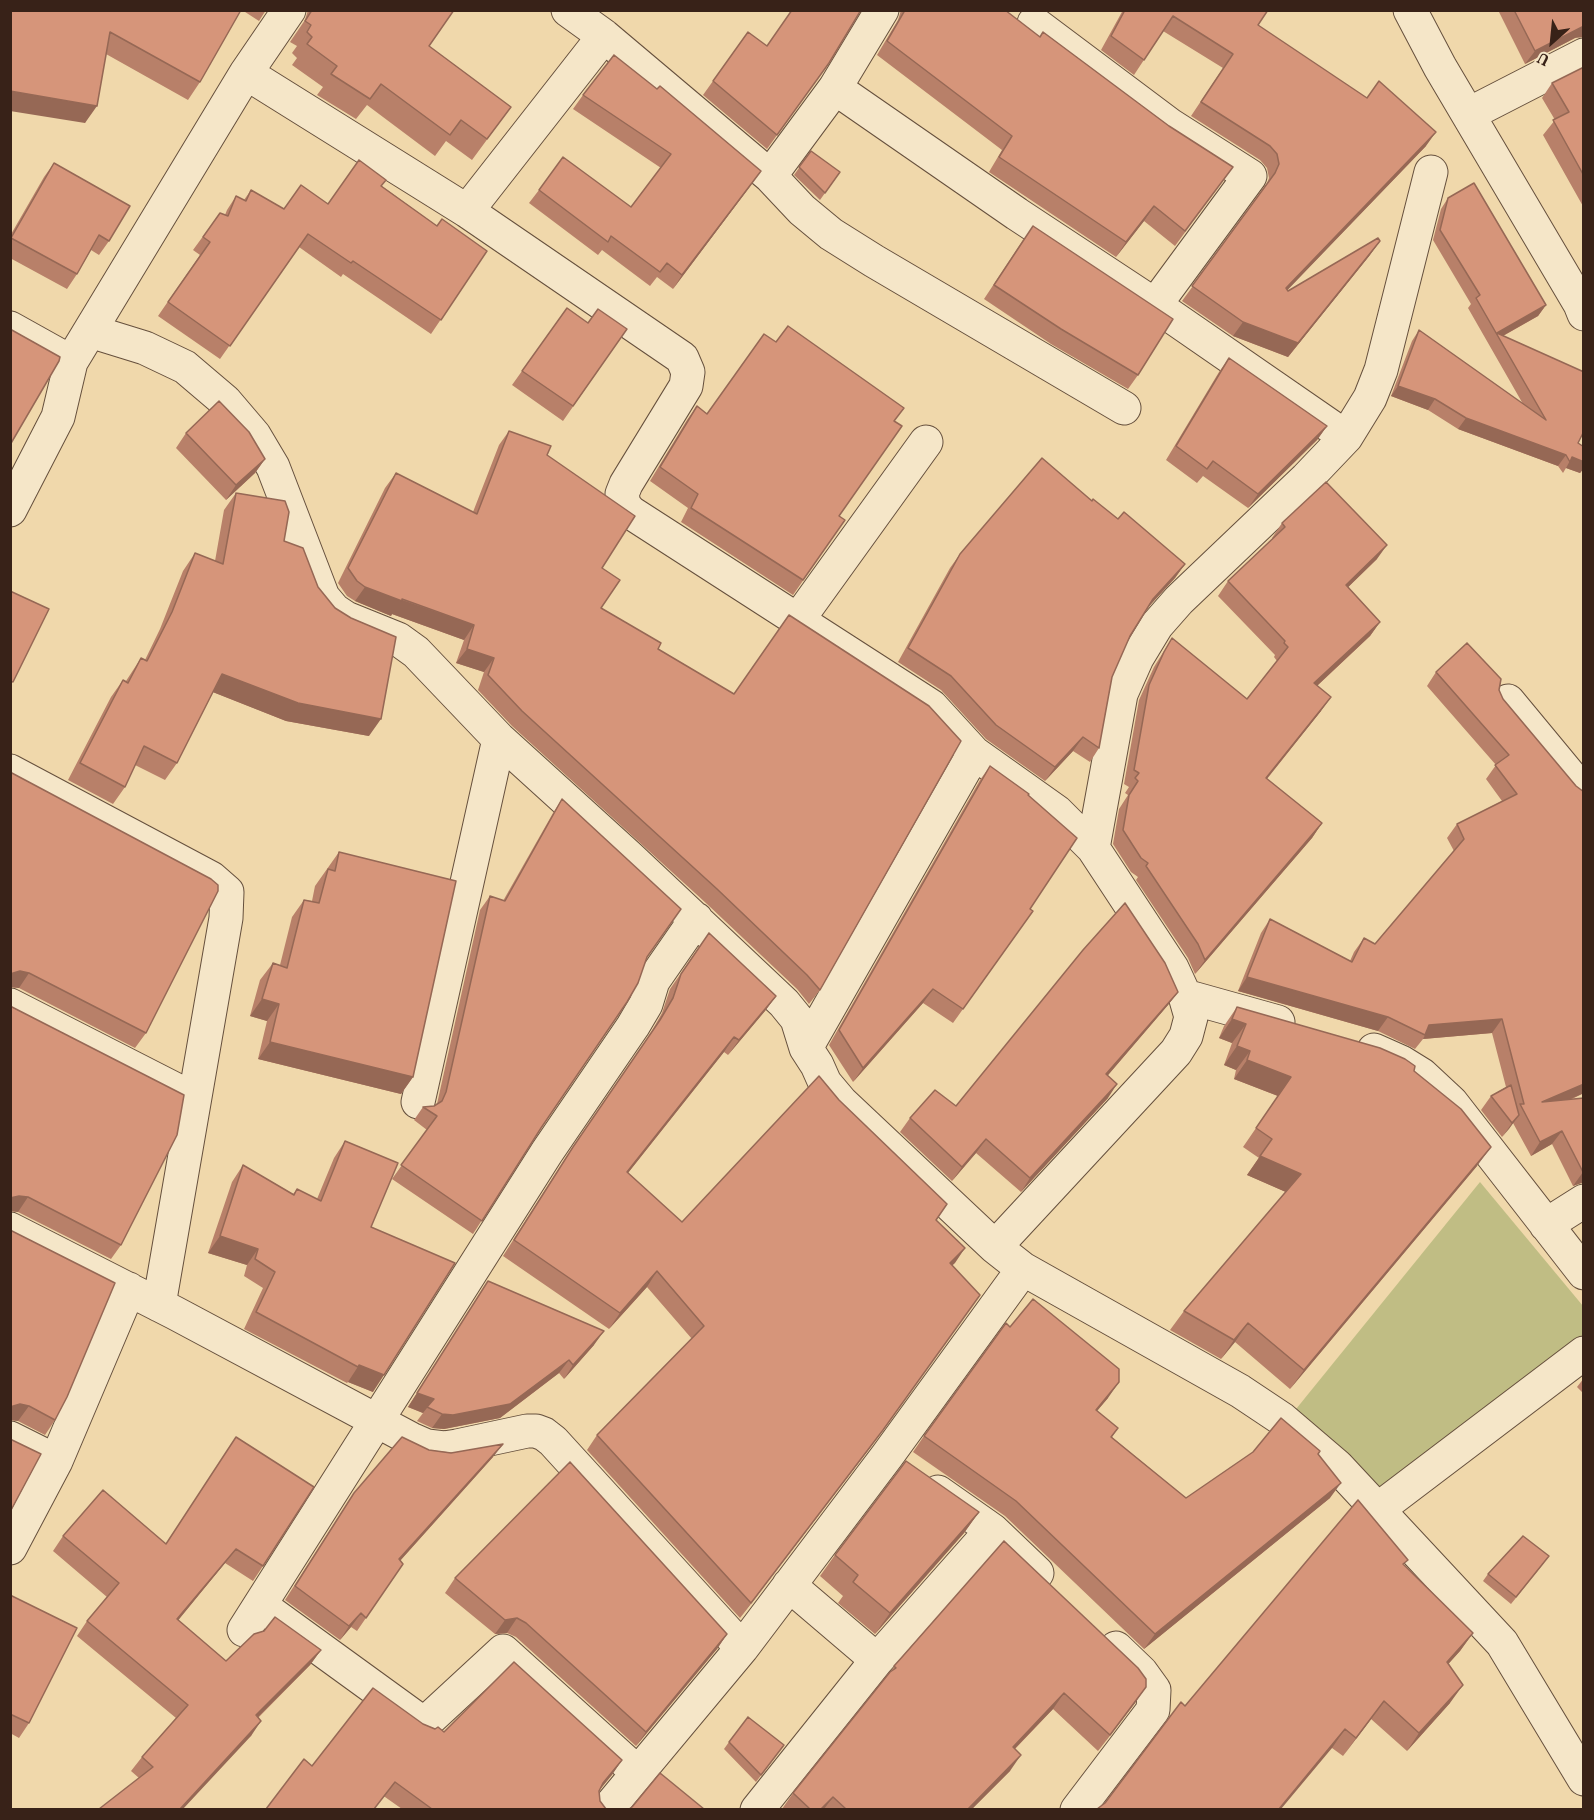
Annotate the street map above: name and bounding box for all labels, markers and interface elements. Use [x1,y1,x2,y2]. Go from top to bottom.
north arrow [1522,12,1582,72]
text: U [1534,46,1554,70]

